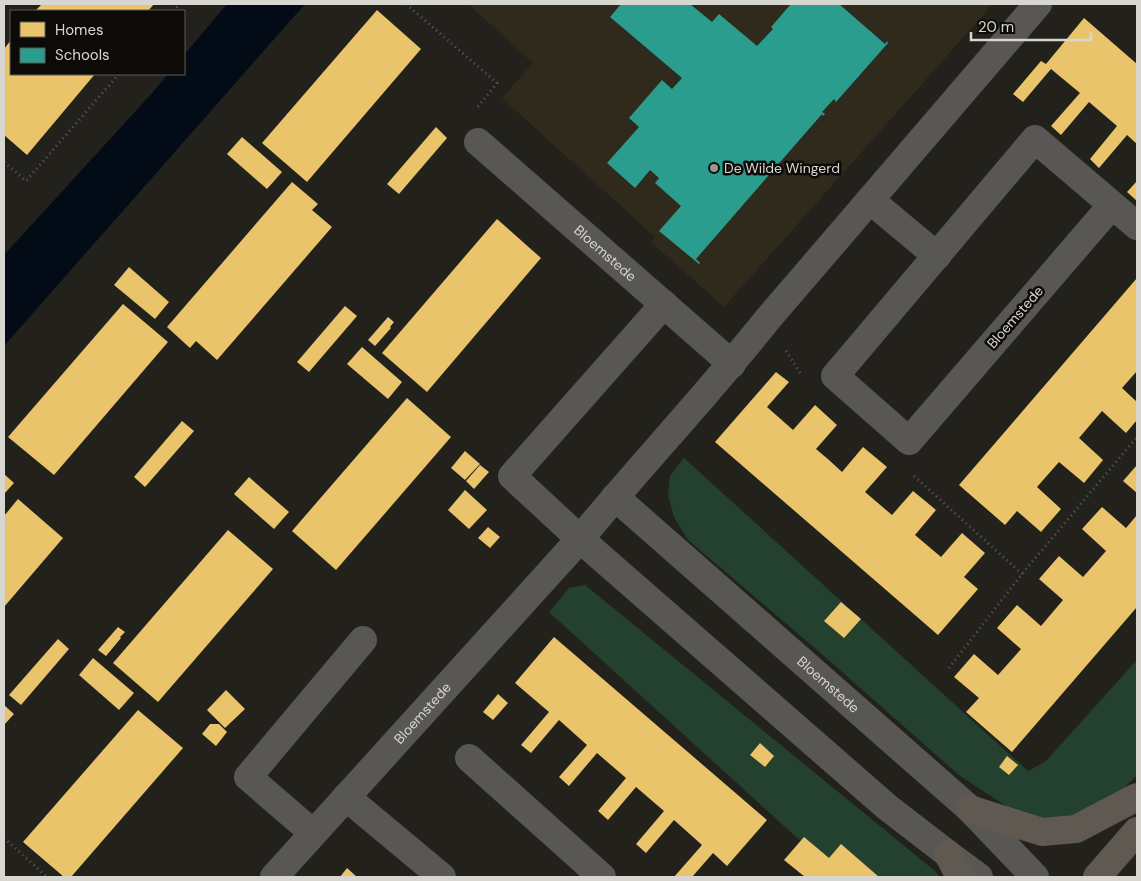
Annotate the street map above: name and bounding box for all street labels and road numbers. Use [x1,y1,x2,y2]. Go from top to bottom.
street label: Bloemstede [570,221,640,285]
street label: Bloemstede [983,282,1047,352]
street label: Bloemstede [793,652,863,717]
street label: Bloemstede [390,679,455,748]

